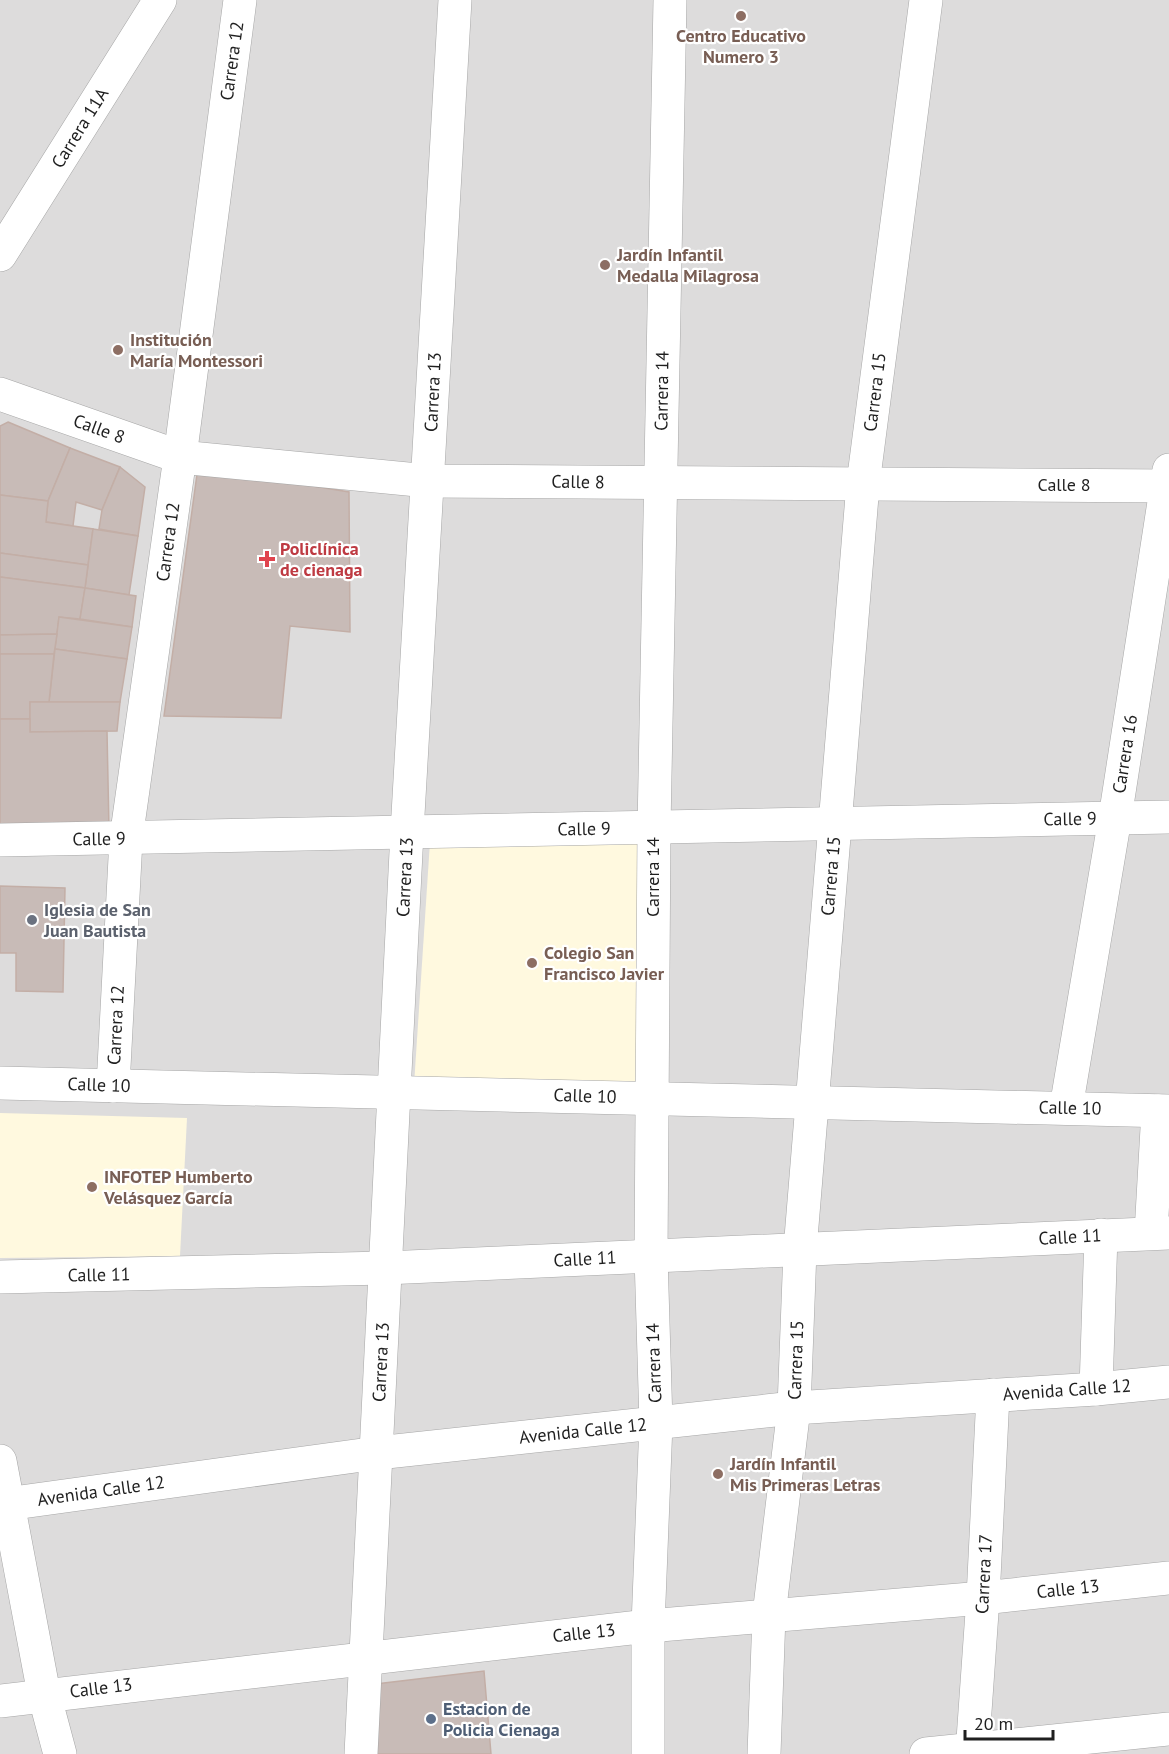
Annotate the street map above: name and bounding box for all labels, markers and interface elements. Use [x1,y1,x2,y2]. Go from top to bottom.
marker: Centro Educativo Numero 3 [734,9,748,23]
street label: Carrera 12 [215,20,248,102]
place label: Centro Educativo Numero 3 [676,24,806,68]
street label: Carrera 11A [46,83,113,172]
place label: Jardín Infantil Medalla Milagrosa [616,243,759,287]
marker: Jardín Infantil Medalla Milagrosa [598,258,612,272]
place label: Institución María Montessori [130,328,263,372]
marker: Institución María Montessori [111,343,125,357]
street label: Carrera 14 [649,351,674,431]
street label: Carrera 15 [858,351,891,433]
street label: Carrera 13 [419,352,446,432]
street label: Calle 8 [70,409,128,448]
street label: Calle 8 [551,470,605,493]
street label: Calle 8 [1037,473,1091,496]
street label: Carrera 12 [151,501,184,583]
place label: Policlínica de cienaga [280,537,363,581]
marker: Policlínica de cienaga [258,550,276,568]
street label: Carrera 16 [1107,713,1142,795]
street label: Calle 9 [1043,807,1097,830]
street label: Calle 9 [557,817,611,840]
street label: Calle 9 [72,827,126,850]
street label: Carrera 15 [816,835,845,917]
street label: Carrera 13 [391,837,418,917]
street label: Carrera 14 [641,837,664,917]
place label: Iglesia de San Juan Bautista [43,898,151,942]
marker: Iglesia de San Juan Bautista [25,913,39,927]
place label: Colegio San Francisco Javier [544,941,665,985]
marker: Colegio San Francisco Javier [525,956,539,970]
street label: Carrera 12 [102,985,129,1065]
street label: Calle 10 [67,1072,131,1097]
street label: Calle 10 [553,1083,617,1108]
street label: Calle 10 [1038,1095,1102,1120]
place label: INFOTEP Humberto Velásquez García [103,1165,253,1209]
marker: INFOTEP Humberto Velásquez García [85,1180,99,1194]
street label: Calle 11 [1038,1223,1102,1250]
street label: Calle 11 [553,1245,617,1272]
street label: Calle 11 [67,1262,131,1287]
street label: Carrera 15 [783,1320,808,1400]
street label: Carrera 13 [367,1322,394,1402]
street label: Carrera 14 [641,1323,666,1403]
street label: Avenida Calle 12 [1002,1374,1132,1405]
street label: Avenida Calle 12 [518,1412,648,1449]
place label: Jardín Infantil Mis Primeras Letras [729,1452,881,1496]
marker: Jardín Infantil Mis Primeras Letras [711,1467,725,1481]
street label: Avenida Calle 12 [36,1470,166,1511]
street label: Carrera 17 [970,1534,997,1614]
street label: Calle 13 [1035,1574,1100,1603]
street label: Calle 13 [551,1618,616,1647]
street label: Calle 13 [68,1672,134,1703]
place label: Estacion de Policia Cienaga [443,1697,560,1741]
scale bar [965,1703,1054,1741]
marker: Estacion de Policia Cienaga [424,1712,438,1726]
text: 20 m [974,1712,1013,1735]

